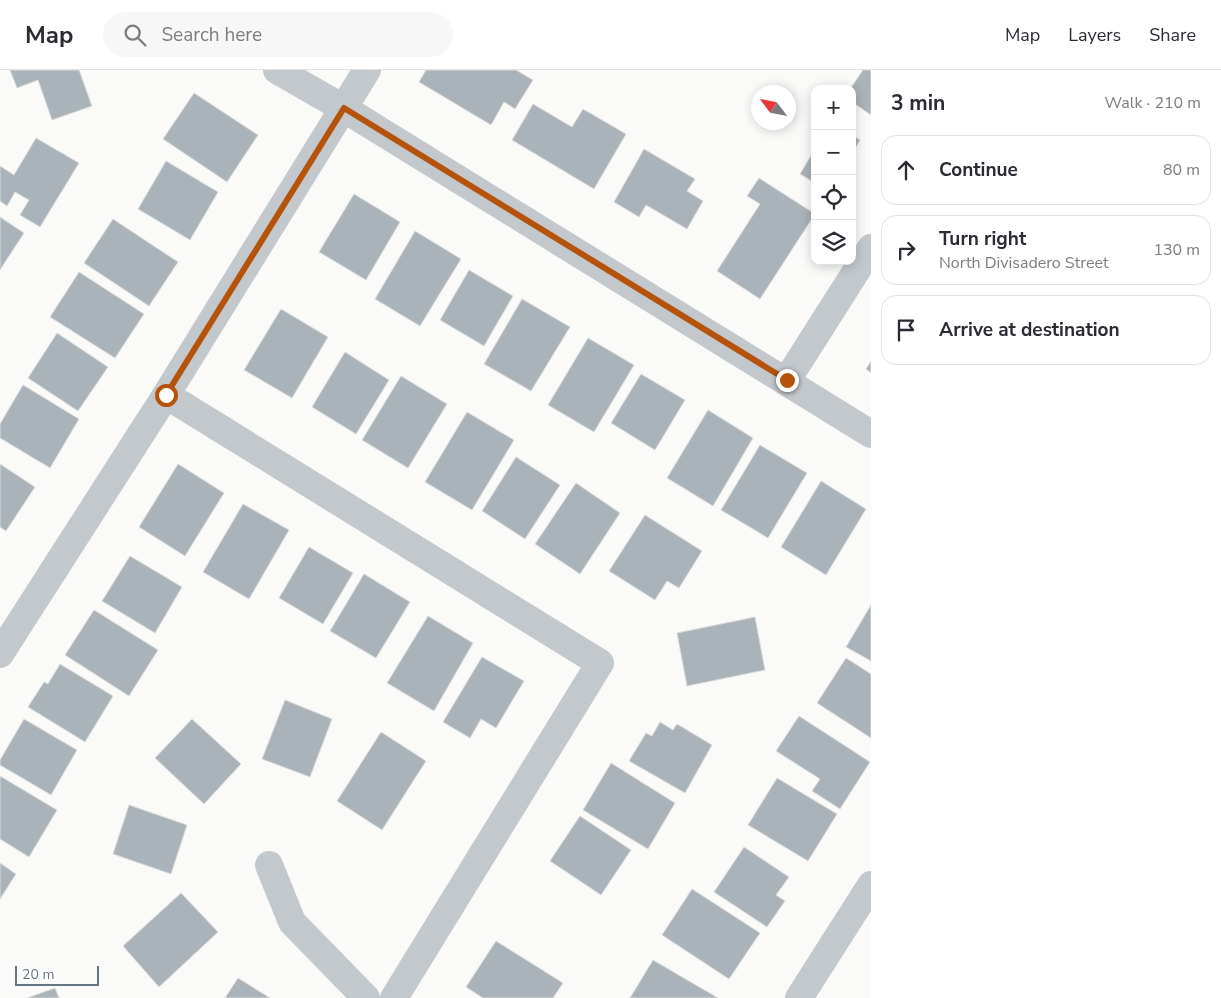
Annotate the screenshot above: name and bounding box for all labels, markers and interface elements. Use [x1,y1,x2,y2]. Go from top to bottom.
search box [103,12,453,57]
text: Map [25,19,73,51]
icon: search [121,21,149,49]
text: Search here [161,22,262,48]
text: Map [1005,23,1040,47]
text: Layers [1068,23,1121,47]
text: Share [1149,23,1196,47]
north arrow [751,85,796,130]
map controls [811,85,856,265]
button: + [811,85,856,130]
text: 3 min [891,89,945,117]
text: Walk · 210 m [1105,92,1201,114]
button: − [811,130,856,175]
icon: ahead [892,156,920,184]
text: Continue [939,157,1018,183]
text: 80 m [1163,159,1200,181]
button: locate [811,175,856,220]
button: layers [811,220,856,265]
text: Turn right [939,226,1026,252]
icon: right [892,236,920,264]
text: 130 m [1153,239,1200,261]
text: North Divisadero Street [939,252,1109,274]
icon: arrive [892,316,920,344]
text: Arrive at destination [939,317,1120,343]
route end [776,369,799,392]
route start [155,384,178,407]
scale bar [15,963,99,986]
text: 20 m [22,965,54,984]

